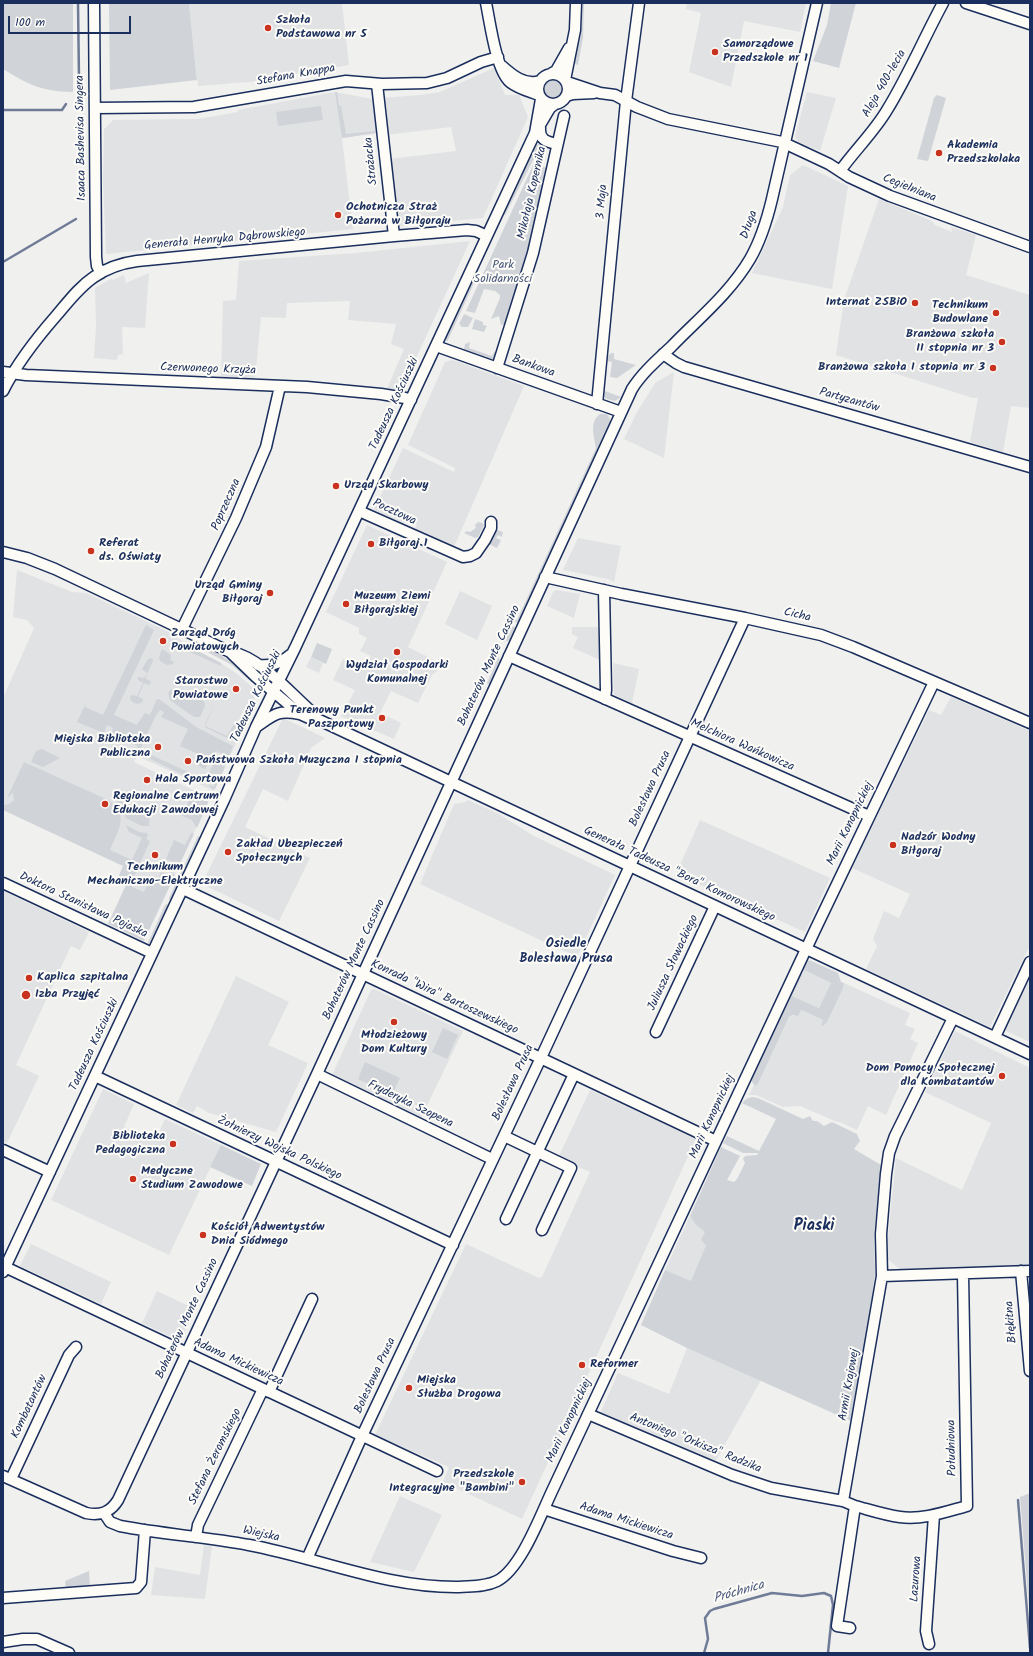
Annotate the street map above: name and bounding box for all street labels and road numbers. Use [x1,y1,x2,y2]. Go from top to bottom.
street label: Aleja 400-lecia [860,48,910,120]
street label: Stefana Knappa [256,62,336,90]
street label: Isaaca Bashevisa Singera [74,75,90,201]
street label: Strażacka [362,136,382,186]
street label: Mikołaja Kopernika [515,145,551,241]
street label: Cegielniana [880,172,938,206]
street label: 3 Maja [594,184,612,220]
street label: Długa [738,209,762,241]
street label: Generała Henryka Dąbrowskiego [144,226,306,254]
street label: Bankowa [510,353,556,381]
street label: Tadeusza Kościuszki [367,355,423,453]
street label: Czerwonego Krzyża [160,361,256,379]
street label: Partyzantów [817,386,881,416]
street label: Poprzeczna [209,477,245,533]
street label: Pocztowa [370,497,418,529]
street label: Bohaterów Monte Cassino [456,603,524,729]
street label: Cicha [782,606,812,626]
street label: Tadeusza Kościuszki [228,649,286,745]
street label: Melchiora Wańkowicza [688,717,796,775]
street label: Bolesława Prusa [627,749,675,829]
street label: Marii Konopnickiej [825,780,877,868]
street label: Generała Tadeusza "Bora" Komorowskiego [581,824,777,926]
street label: Doktora Stanisława Pojaska [17,870,149,942]
street label: Bohaterów Monte Cassino [321,897,389,1023]
street label: Juliusza Słowackiego [645,913,703,1013]
street label: Konrada "Wira" Bartoszewskiego [368,957,520,1039]
street label: Tadeusza Kościuszki [67,996,123,1094]
street label: Bolesława Prusa [490,1043,538,1123]
street label: Marii Konopnickiej [687,1073,739,1161]
street label: Fryderyka Szopena [365,1078,455,1132]
street label: Żołnierzy Wojska Polskiego [214,1114,344,1184]
street label: Bohaterów Monte Cassino [154,1256,222,1382]
street label: Błękitna [1003,1300,1021,1344]
street label: Adama Mickiewicza [191,1336,285,1390]
street label: Bolesława Prusa [352,1336,400,1416]
street label: Armii Krajowej [837,1348,863,1422]
street label: Kombatantów [9,1373,51,1441]
street label: Marii Konopnickiej [544,1377,596,1465]
street label: Stefana Żeromskiego [186,1407,246,1507]
street label: Antoniego "Orkisza" Radzika [627,1411,763,1477]
street label: Południowa [945,1420,961,1476]
street label: Adama Mickiewicza [577,1500,675,1544]
street label: Wiejska [241,1524,281,1546]
street label: Lazurowa [908,1555,926,1603]

